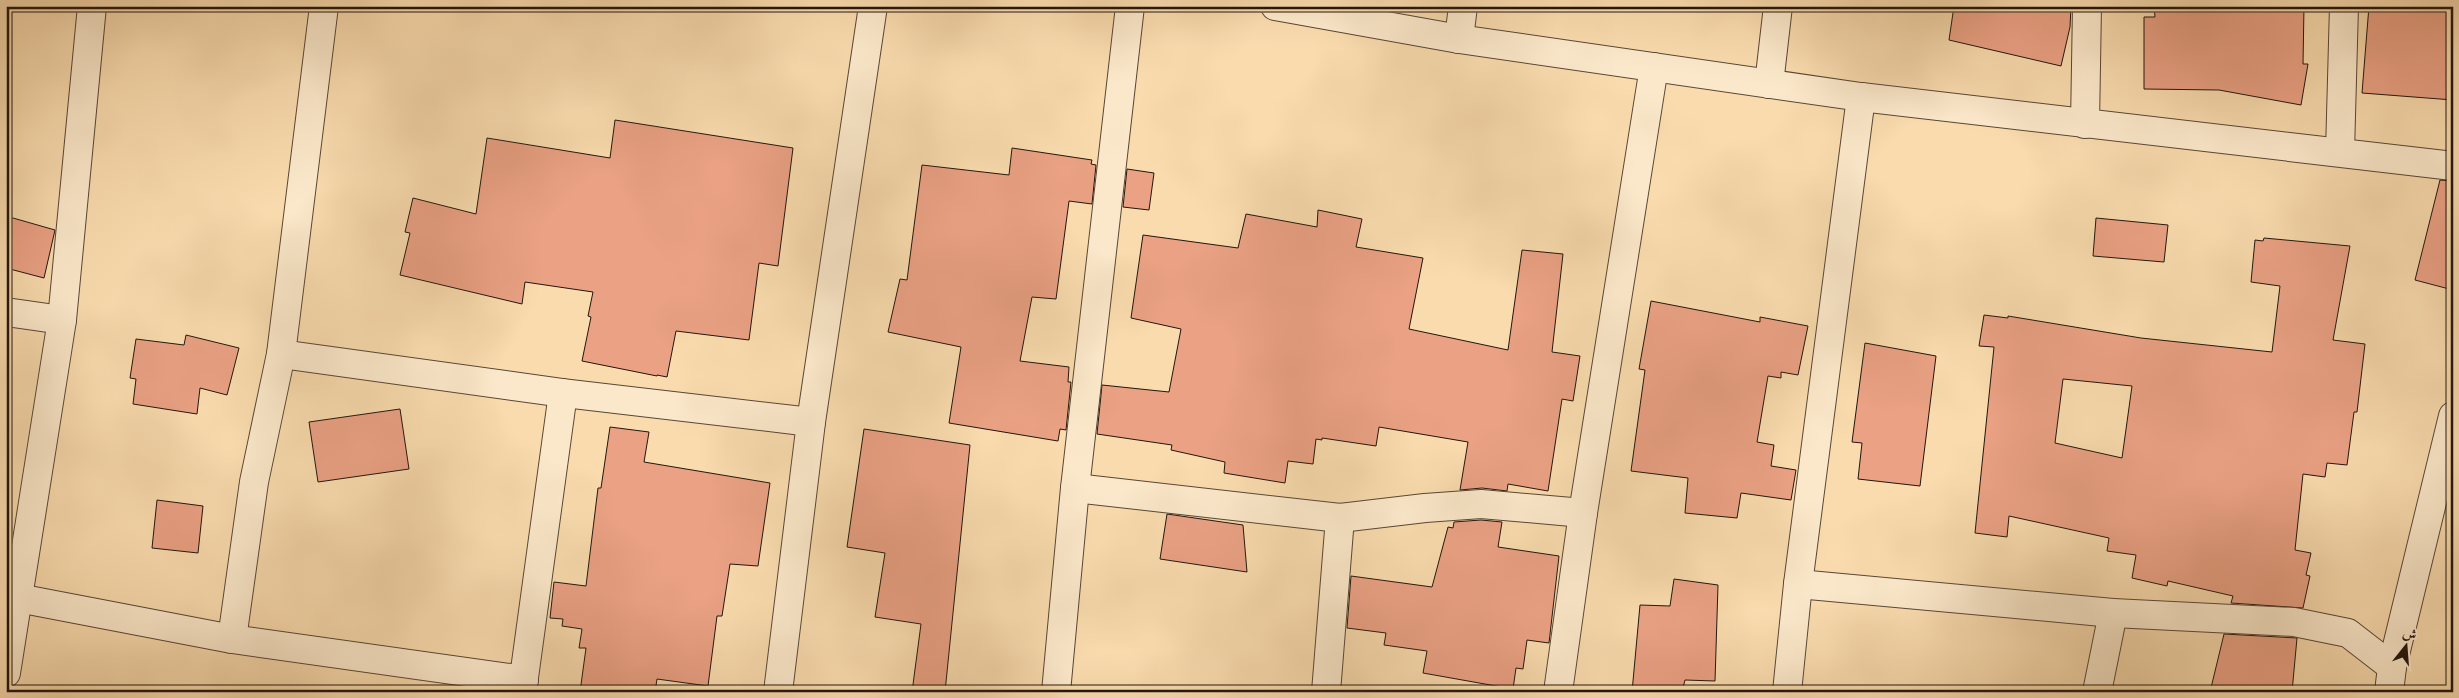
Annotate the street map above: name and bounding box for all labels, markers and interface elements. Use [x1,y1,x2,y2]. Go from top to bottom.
north arrow [2382,620,2432,670]
text: ش [2401,624,2419,644]

